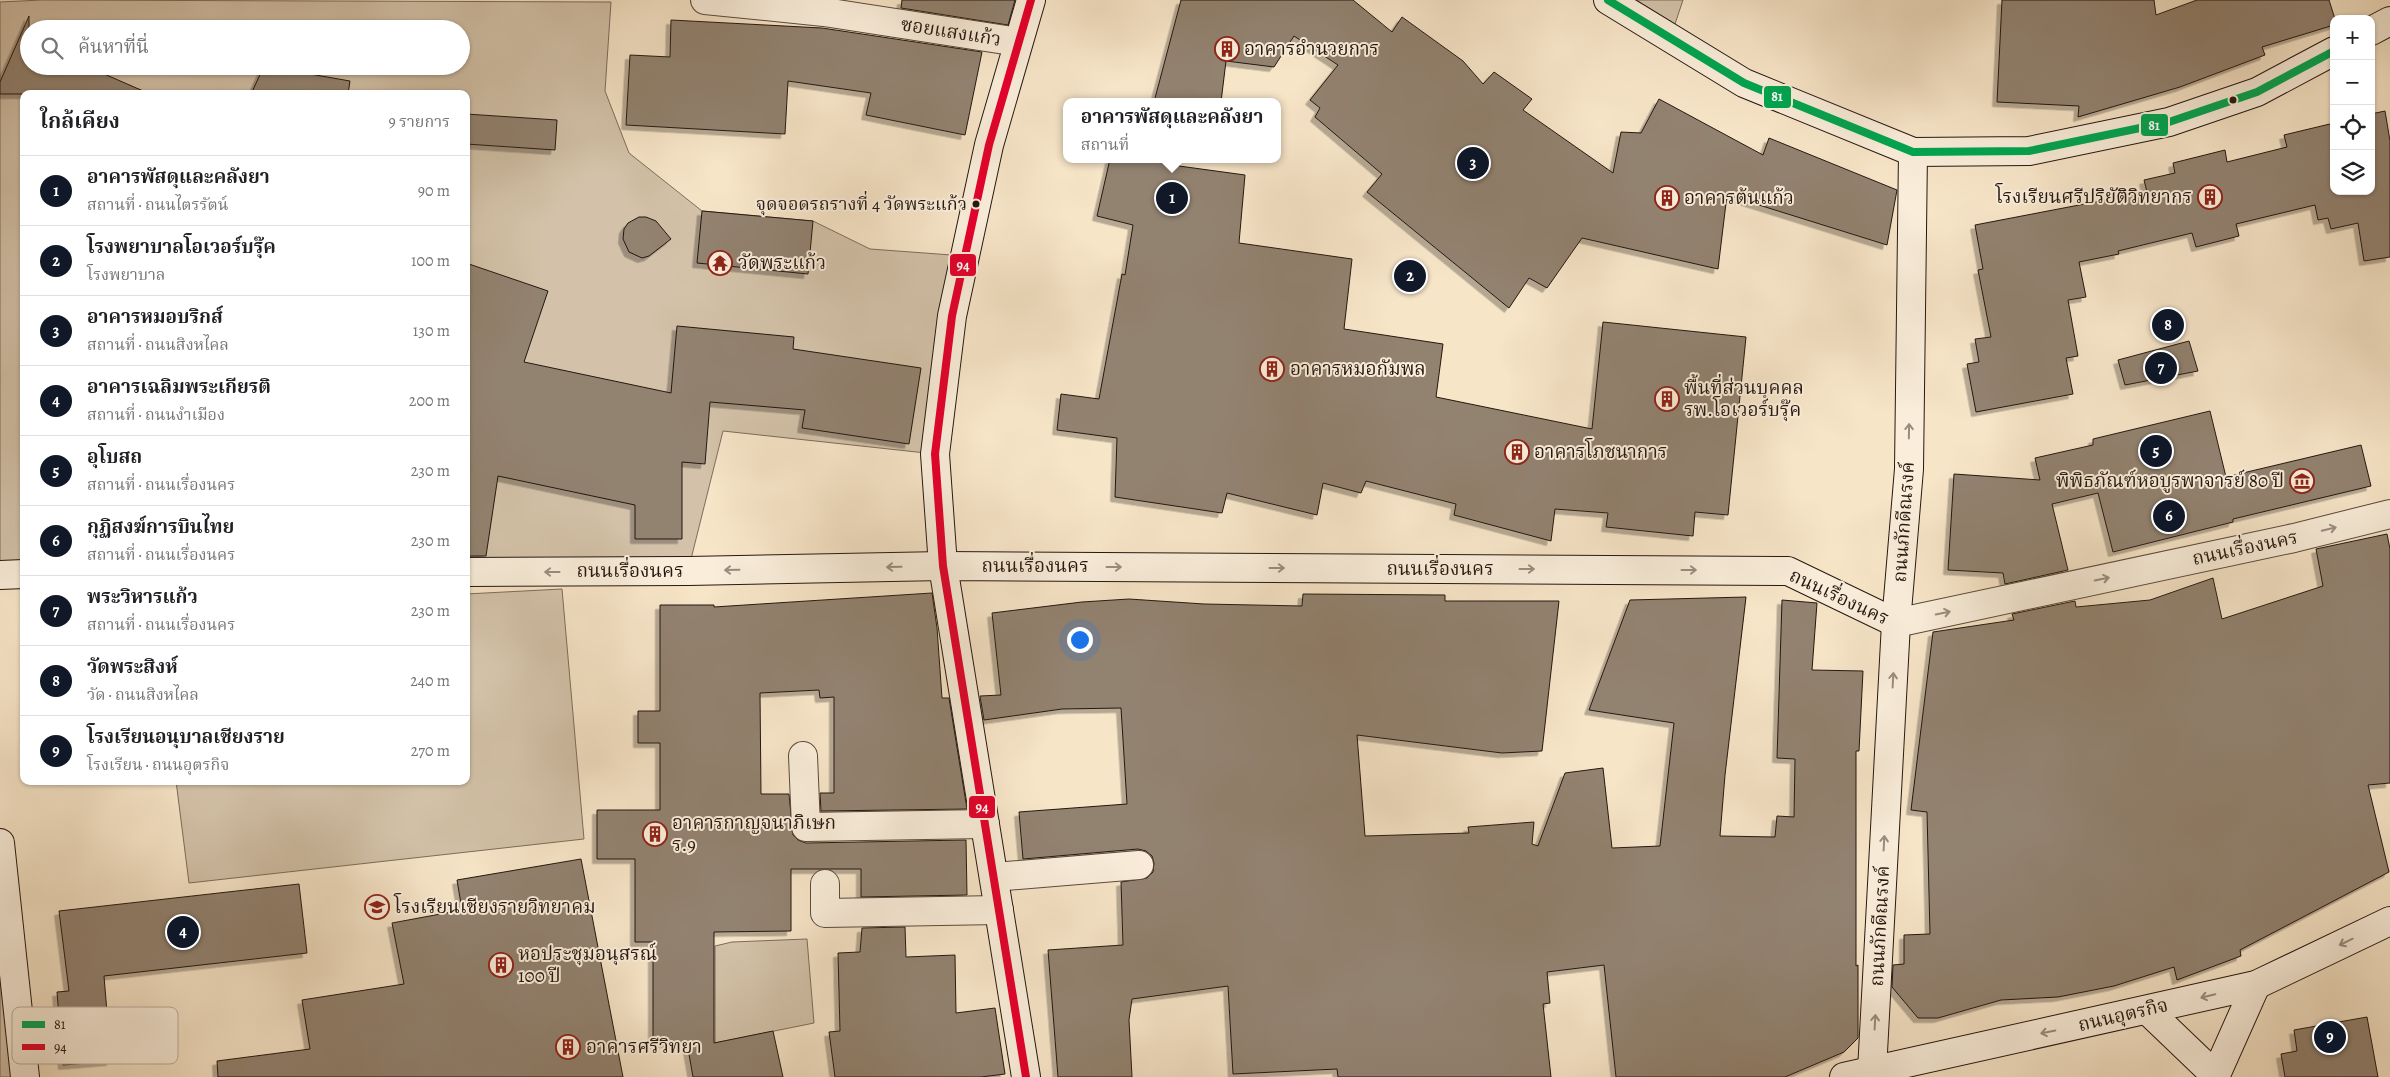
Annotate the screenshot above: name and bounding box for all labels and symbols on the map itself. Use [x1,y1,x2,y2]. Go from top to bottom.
street label: ซอยแสงแก้ว [899,11,1003,53]
building icon: อาคารอำนวยการ [1214,36,1240,62]
place label: อาคารอำนวยการ [1244,36,1379,62]
line badge: 81 [1763,85,1792,109]
text: 81 [1771,87,1783,106]
unlabelled marker [2228,95,2238,105]
line badge: 81 [2140,113,2169,137]
text: 81 [2148,116,2160,135]
pin: 3 [1457,144,1489,182]
pin: 1 [1156,179,1188,217]
place label: โรงเรียนศรีปริยัติวิทยากร [1994,182,2192,210]
building icon: โรงเรียนศรีปริยัติวิทยากร [2197,184,2223,210]
building icon: อาคารต้นแก้ว [1654,185,1680,211]
place label: อาคารต้นแก้ว [1684,185,1794,211]
place label: จุดจอดรถรางที่ 4 วัดพระแก้ว [756,190,967,216]
marker: จุดจอดรถรางที่ 4 วัดพระแก้ว [971,199,981,209]
temple icon: วัดพระแก้ว [707,250,733,276]
place label: วัดพระแก้ว [738,250,826,276]
line badge: 94 [949,253,977,277]
text: 94 [956,256,970,275]
pin: 2 [1394,257,1426,295]
pin: 8 [2152,306,2184,344]
pin: 7 [2145,349,2177,387]
building icon: อาคารหมอกัมพล [1259,356,1285,382]
place label: อาคารหมอกัมพล [1290,356,1426,382]
place label: พื้นที่ส่วนบุคคล รพ.โอเวอร์บรุ๊ค [1684,373,1804,423]
building icon: พื้นที่ส่วนบุคคล รพ.โอเวอร์บรุ๊ค [1654,386,1680,412]
one-way arrow [1904,423,1914,440]
pin: 5 [2140,432,2172,470]
place label: อาคารโภชนาการ [1534,437,1667,465]
building icon: อาคารโภชนาการ [1504,439,1530,465]
street label: ถนนภักดีณรงค์ [1887,461,1921,583]
place label: พิพิธภัณฑ์หอบูรพาจารย์ 80 ปี [2056,468,2284,494]
museum icon: พิพิธภัณฑ์หอบูรพาจารย์ 80 ปี [2289,468,2315,494]
pin: 6 [2153,497,2185,535]
street label: ถนนเรื่องนคร [2189,522,2300,572]
one-way arrow [2321,524,2337,533]
street label: ถนนเรื่องนคร [981,551,1089,579]
street label: ถนนเรื่องนคร [1386,554,1494,582]
street label: ถนนเรื่องนคร [576,556,684,584]
street label: ถนนเรื่องนคร [1785,561,1894,631]
one-way arrow [887,562,903,571]
one-way arrow [1106,562,1122,572]
one-way arrow [1268,563,1285,573]
one-way arrow [1518,564,1535,574]
one-way arrow [724,565,740,575]
one-way arrow [1681,565,1697,575]
one-way arrow [544,567,560,577]
one-way arrow [2094,574,2110,583]
one-way arrow [1935,608,1951,617]
your location [1067,627,1093,653]
one-way arrow [1888,673,1897,689]
line badge: 94 [968,795,996,819]
text: 94 [975,798,989,817]
place label: อาคารกาญจนาภิเษก ร.9 [672,810,836,858]
building icon: อาคารกาญจนาภิเษก ร.9 [642,821,668,847]
one-way arrow [1880,835,1889,851]
street label: ถนนภักดีณรงค์ [1864,865,1896,987]
place label: โรงเรียนเชียงรายวิทยาคม [393,892,596,920]
school or university icon: โรงเรียนเชียงรายวิทยาคม [364,894,390,920]
pin: 4 [167,913,199,951]
one-way arrow [2339,938,2354,947]
place label: หอประชุมอนุสรณ์ 100 ปี [518,941,657,989]
building icon: หอประชุมอนุสรณ์ 100 ปี [488,952,514,978]
street label: ถนนอุตรกิจ [2075,992,2171,1038]
one-way arrow [2201,992,2217,1001]
legend [12,1007,178,1064]
text: 81 [54,1015,66,1034]
one-way arrow [1870,1015,1879,1031]
pin: 9 [2314,1018,2346,1056]
one-way arrow [2040,1028,2056,1037]
building icon: อาคารศรีวิทยา [555,1034,581,1060]
place label: อาคารศรีวิทยา [586,1034,702,1060]
text: 94 [54,1038,67,1057]

